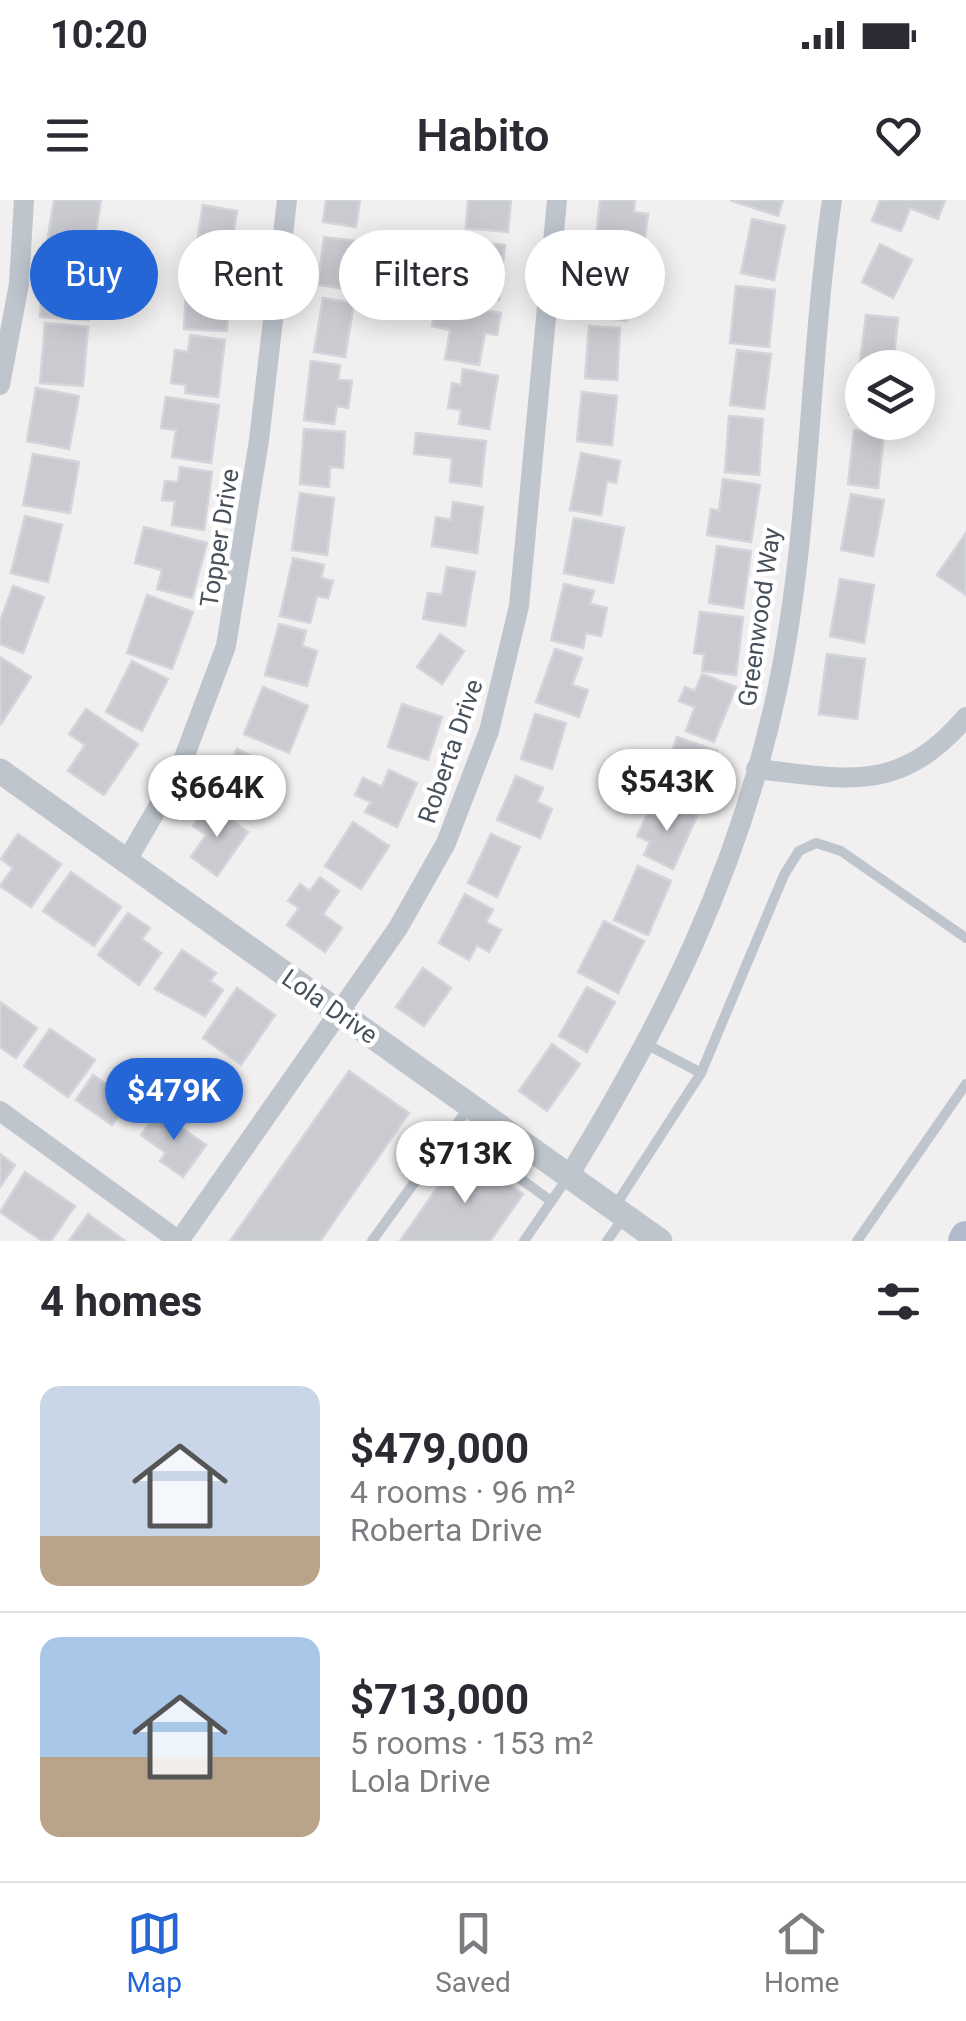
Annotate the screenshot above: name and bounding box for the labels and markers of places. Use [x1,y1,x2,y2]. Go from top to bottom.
pin: $543K [597,749,737,834]
pin: $664K [147,755,287,840]
pin: $479K [104,1058,244,1143]
pin: $713K [395,1121,535,1206]

